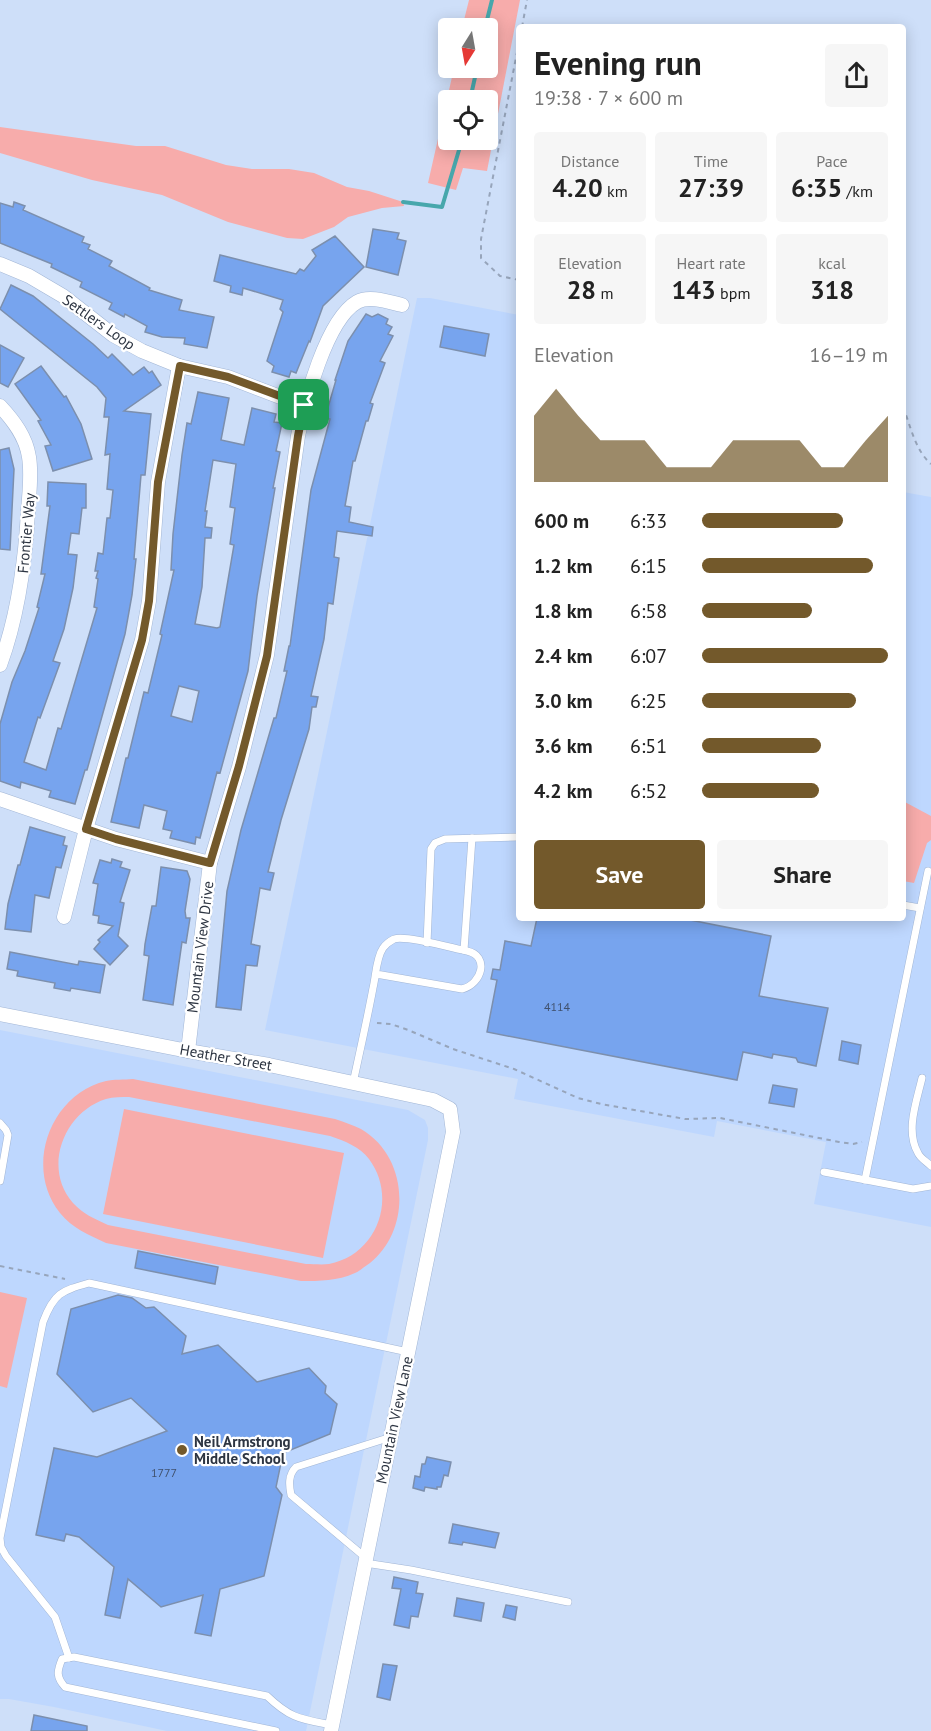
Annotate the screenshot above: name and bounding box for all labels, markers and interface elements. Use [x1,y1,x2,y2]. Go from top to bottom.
north arrow [438,18,498,78]
map controls [438,18,498,150]
text: Evening run [534,41,702,84]
button: share [825,44,888,107]
text: 19:38 · 7 × 600 m [534,85,683,111]
button: locate [438,90,498,150]
text: Distance [561,151,619,171]
text: Time [694,151,728,171]
text: Pace [816,151,848,171]
text: 4.20 [552,171,603,204]
text: 27:39 [678,171,744,204]
text: 6:35 [791,171,842,204]
text: km [603,181,628,201]
text: /km [842,181,873,201]
text: Elevation [558,253,622,273]
text: Heart rate [676,253,746,273]
text: kcal [818,253,846,273]
text: 28 [567,273,596,306]
text: 143 [672,273,716,306]
text: 318 [810,273,854,306]
text: m [596,283,613,303]
text: bpm [716,283,750,303]
street label: Settlers Loop [59,290,139,354]
text: Elevation [534,342,614,368]
text: 16–19 m [810,342,888,368]
pin [278,379,329,430]
icon: arrive [287,388,320,421]
street label: Frontier Way [13,492,39,574]
text: 600 m [534,508,589,534]
text: 6:33 [630,508,667,534]
text: 1.2 km [534,553,593,579]
text: 6:15 [630,553,667,579]
text: 1.8 km [534,598,593,624]
text: 6:58 [630,598,667,624]
text: 2.4 km [534,643,593,669]
text: 6:07 [630,643,667,669]
text: 3.0 km [534,688,593,714]
text: 6:25 [630,688,667,714]
text: 3.6 km [534,733,593,759]
text: 6:51 [630,733,667,759]
text: 4.2 km [534,778,593,804]
text: 6:52 [630,778,667,804]
button: Save [534,840,705,909]
button: Share [717,840,888,909]
street label: Mountain View Drive [182,880,218,1014]
house number: 4114 [544,999,571,1014]
street label: Heather Street [178,1040,274,1074]
street label: Mountain View Lane [371,1354,417,1486]
place label: Neil Armstrong Middle School [194,1432,291,1468]
marker: Neil Armstrong Middle School [175,1443,189,1457]
house number: 1777 [151,1465,177,1480]

